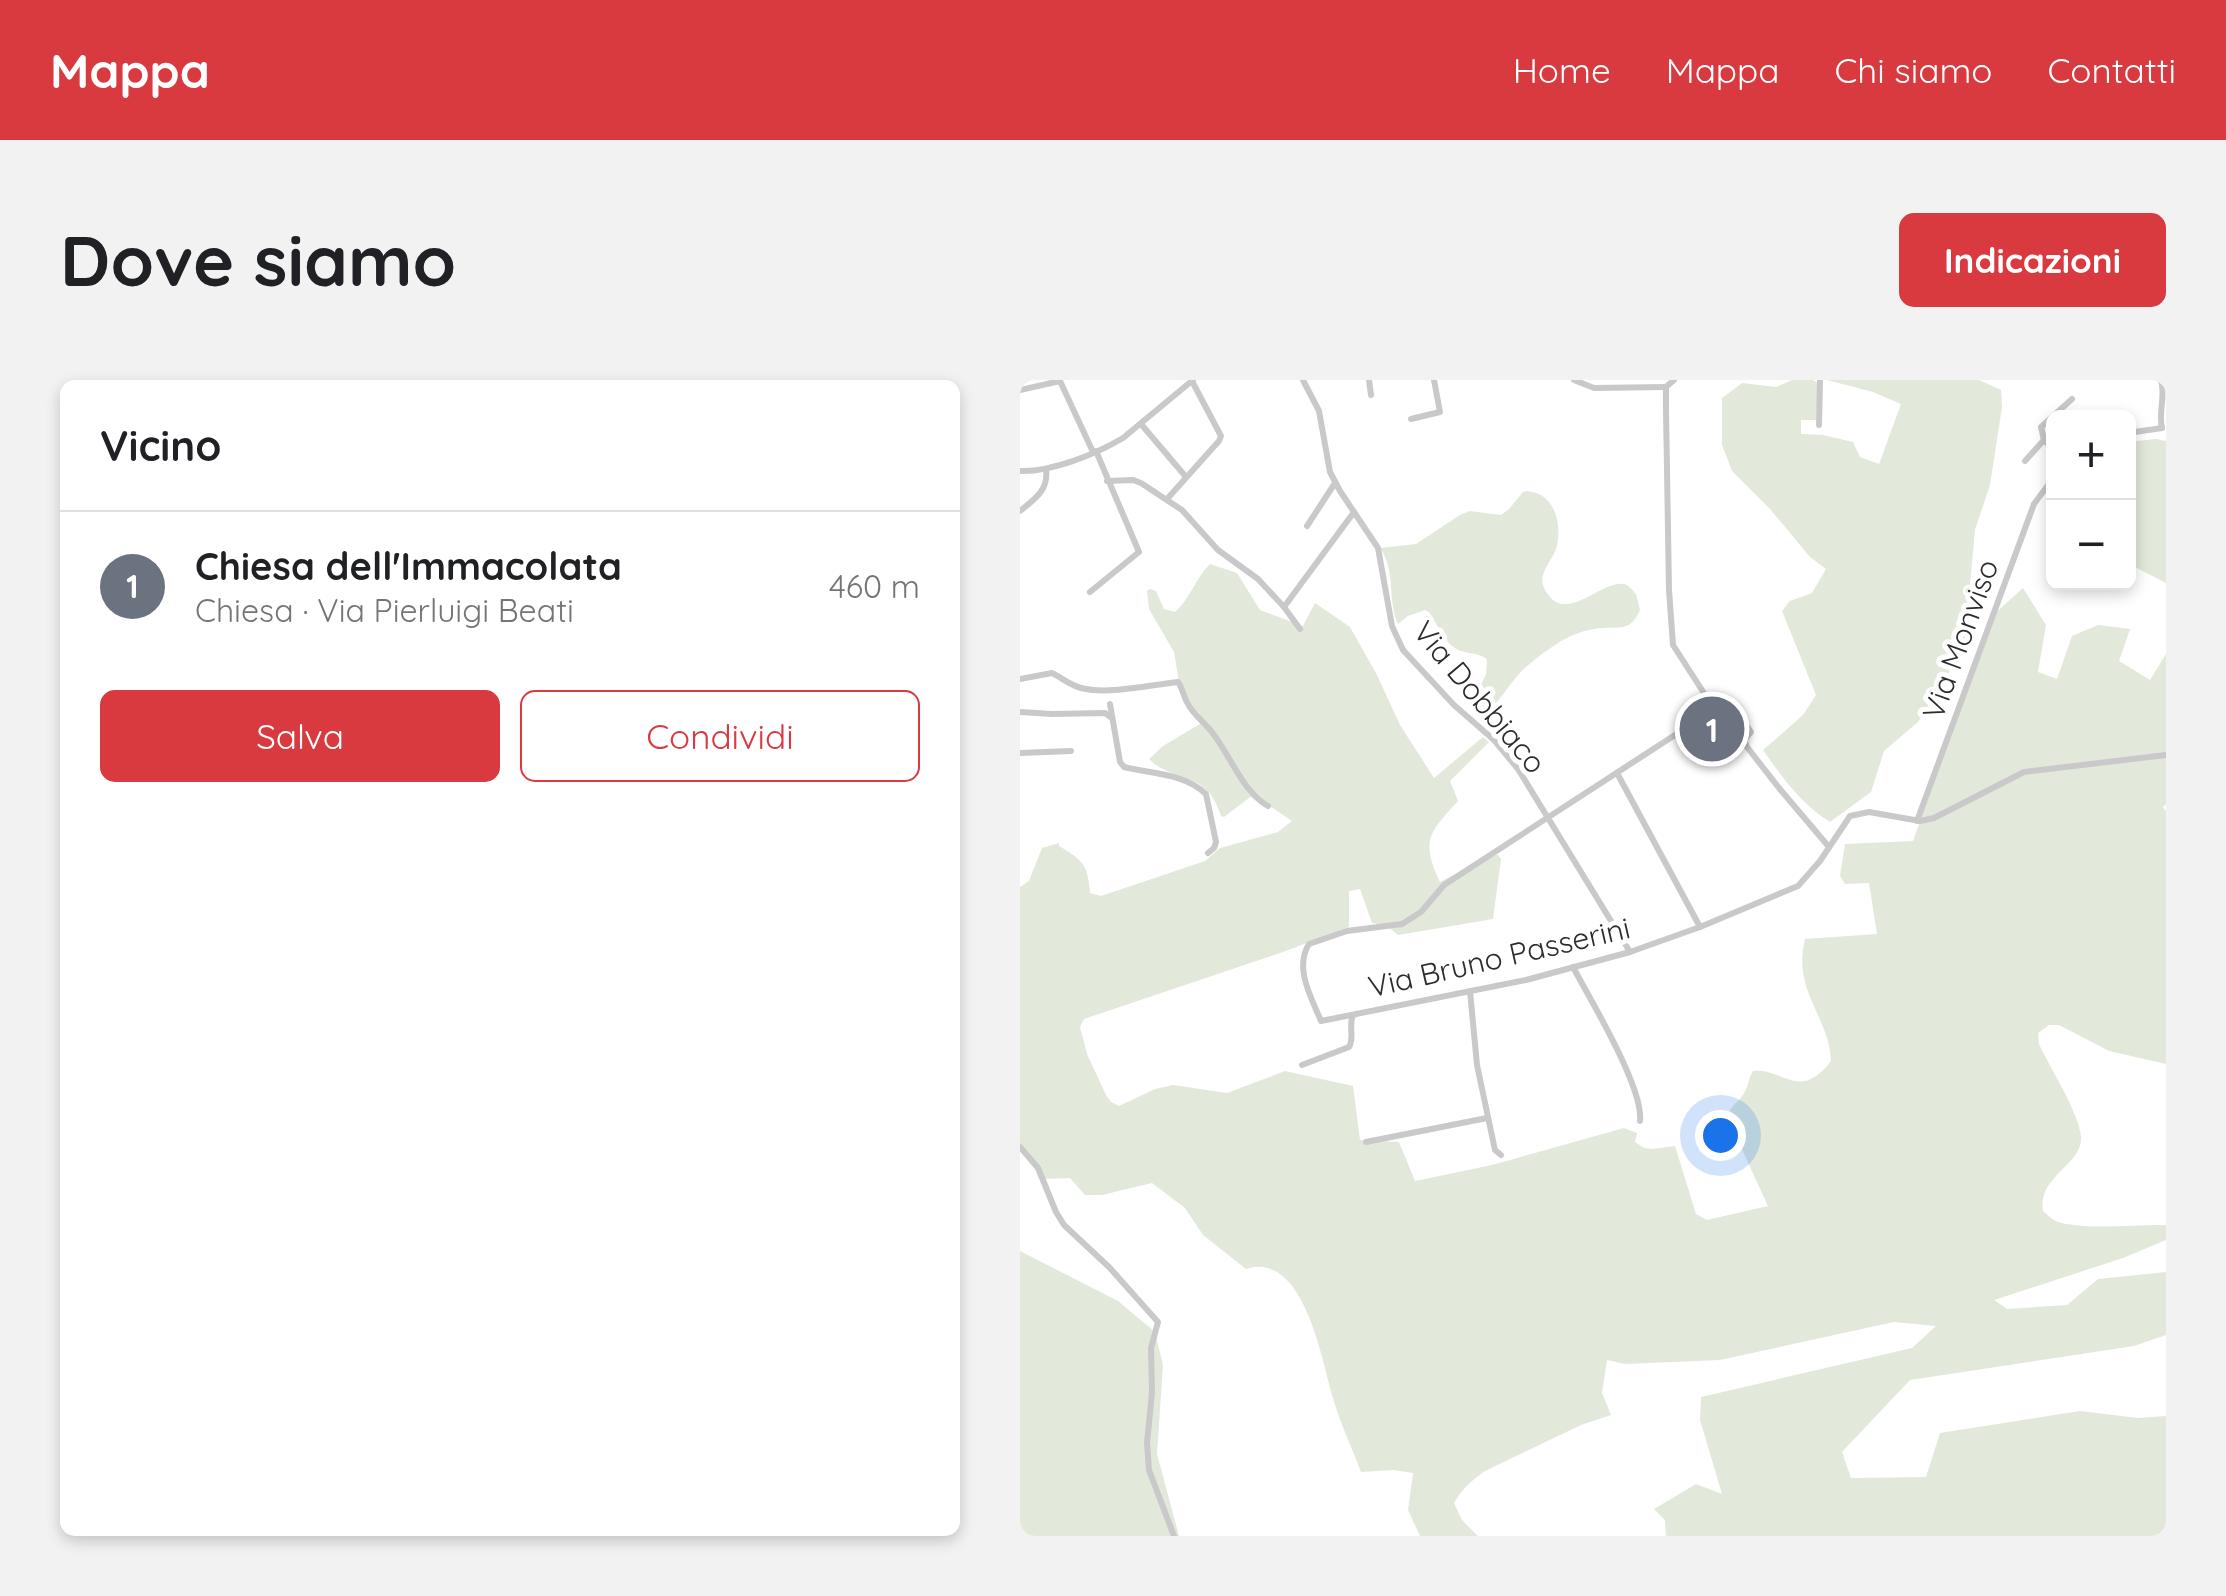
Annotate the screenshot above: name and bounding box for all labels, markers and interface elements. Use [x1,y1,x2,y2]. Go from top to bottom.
text: Mappa [50,40,210,100]
text: Home [1513,48,1611,92]
text: Mappa [1666,48,1780,92]
text: Chi siamo [1835,48,1992,92]
text: Contatti [2047,48,2176,92]
button: Indicazioni [1899,213,2166,307]
text: Dove siamo [60,216,456,304]
map controls [2046,410,2136,590]
button: + [2046,410,2136,500]
text: Vicino [100,419,221,472]
button: − [2046,500,2136,590]
text: Chiesa dell'Immacolata [195,542,622,590]
street label: Via Monviso [1914,554,2006,724]
text: 1 [126,566,139,606]
text: 460 m [829,566,920,606]
text: Chiesa · Via Pierluigi Beati [195,590,574,630]
street label: Via Dobbiaco [1405,613,1555,781]
button: Salva [100,690,500,782]
button: Condividi [520,690,920,782]
pin: 1 [1680,692,1744,766]
street label: Via Bruno Passerini [1365,908,1633,1006]
your location [1695,1110,1746,1161]

